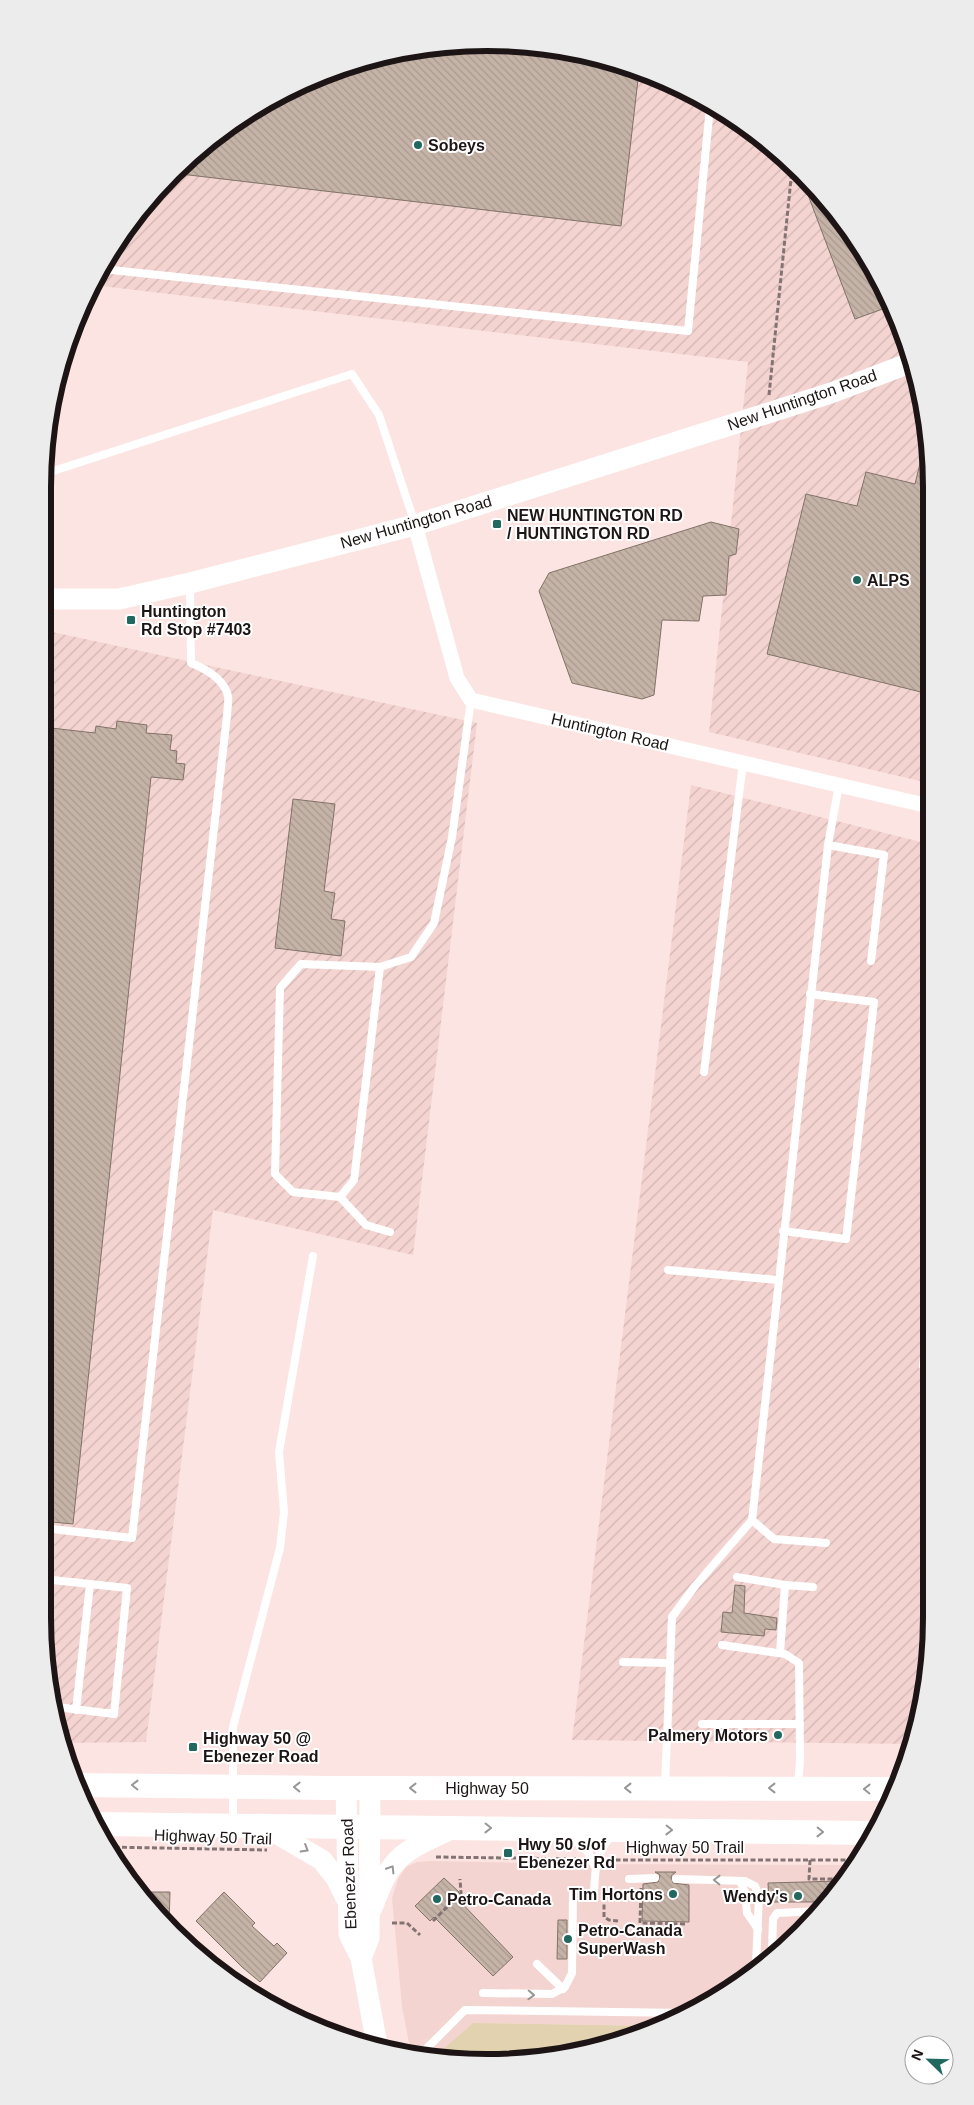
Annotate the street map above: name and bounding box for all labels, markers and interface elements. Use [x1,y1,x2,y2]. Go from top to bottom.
place label: Sobeys [428,137,485,154]
marker: Sobeys [412,139,424,151]
street label: New Huntington Road [725,366,879,434]
street label: New Huntington Road [338,492,494,552]
place label: NEW HUNTINGTON RD / HUNTINGTON RD [507,507,683,542]
marker: NEW HUNTINGTON RD / HUNTINGTON RD [491,518,503,530]
place label: ALPS [867,572,910,589]
marker: ALPS [851,574,863,586]
place label: Huntington Rd Stop #7403 [141,603,251,638]
marker: Huntington Rd Stop #7403 [125,614,137,626]
street label: Huntington Road [550,710,670,754]
place label: Palmery Motors [648,1727,768,1744]
marker: Palmery Motors [772,1729,784,1741]
place label: Highway 50 @ Ebenezer Road [203,1730,319,1765]
marker: Highway 50 @ Ebenezer Road [187,1741,199,1753]
one-way arrow [130,1780,138,1790]
street label: Highway 50 [445,1780,529,1797]
one-way arrow [293,1782,300,1792]
one-way arrow [409,1783,416,1793]
one-way arrow [624,1783,632,1793]
one-way arrow [768,1783,776,1793]
one-way arrow [863,1784,871,1794]
street label: Ebenezer Road [339,1818,359,1930]
one-way arrow [484,1823,492,1833]
one-way arrow [666,1825,673,1835]
street label: Highway 50 Trail [154,1826,272,1848]
one-way arrow [816,1827,824,1838]
place label: Hwy 50 s/of Ebenezer Rd [518,1836,615,1871]
street label: Highway 50 Trail [626,1839,744,1856]
one-way arrow [299,1843,308,1853]
marker: Hwy 50 s/of Ebenezer Rd [502,1847,514,1859]
one-way arrow [385,1865,395,1874]
one-way arrow [712,1875,720,1885]
place label: Tim Hortons [569,1886,663,1903]
marker: Tim Hortons [667,1888,679,1900]
place label: Wendy's [723,1888,788,1905]
marker: Wendy's [792,1890,804,1902]
place label: Petro-Canada [447,1891,551,1908]
marker: Petro-Canada [431,1893,443,1905]
place label: Petro-Canada SuperWash [578,1922,682,1957]
marker: Petro-Canada SuperWash [562,1933,574,1945]
one-way arrow [528,1989,536,2000]
north arrow [904,2035,954,2085]
text: N [908,2047,926,2063]

